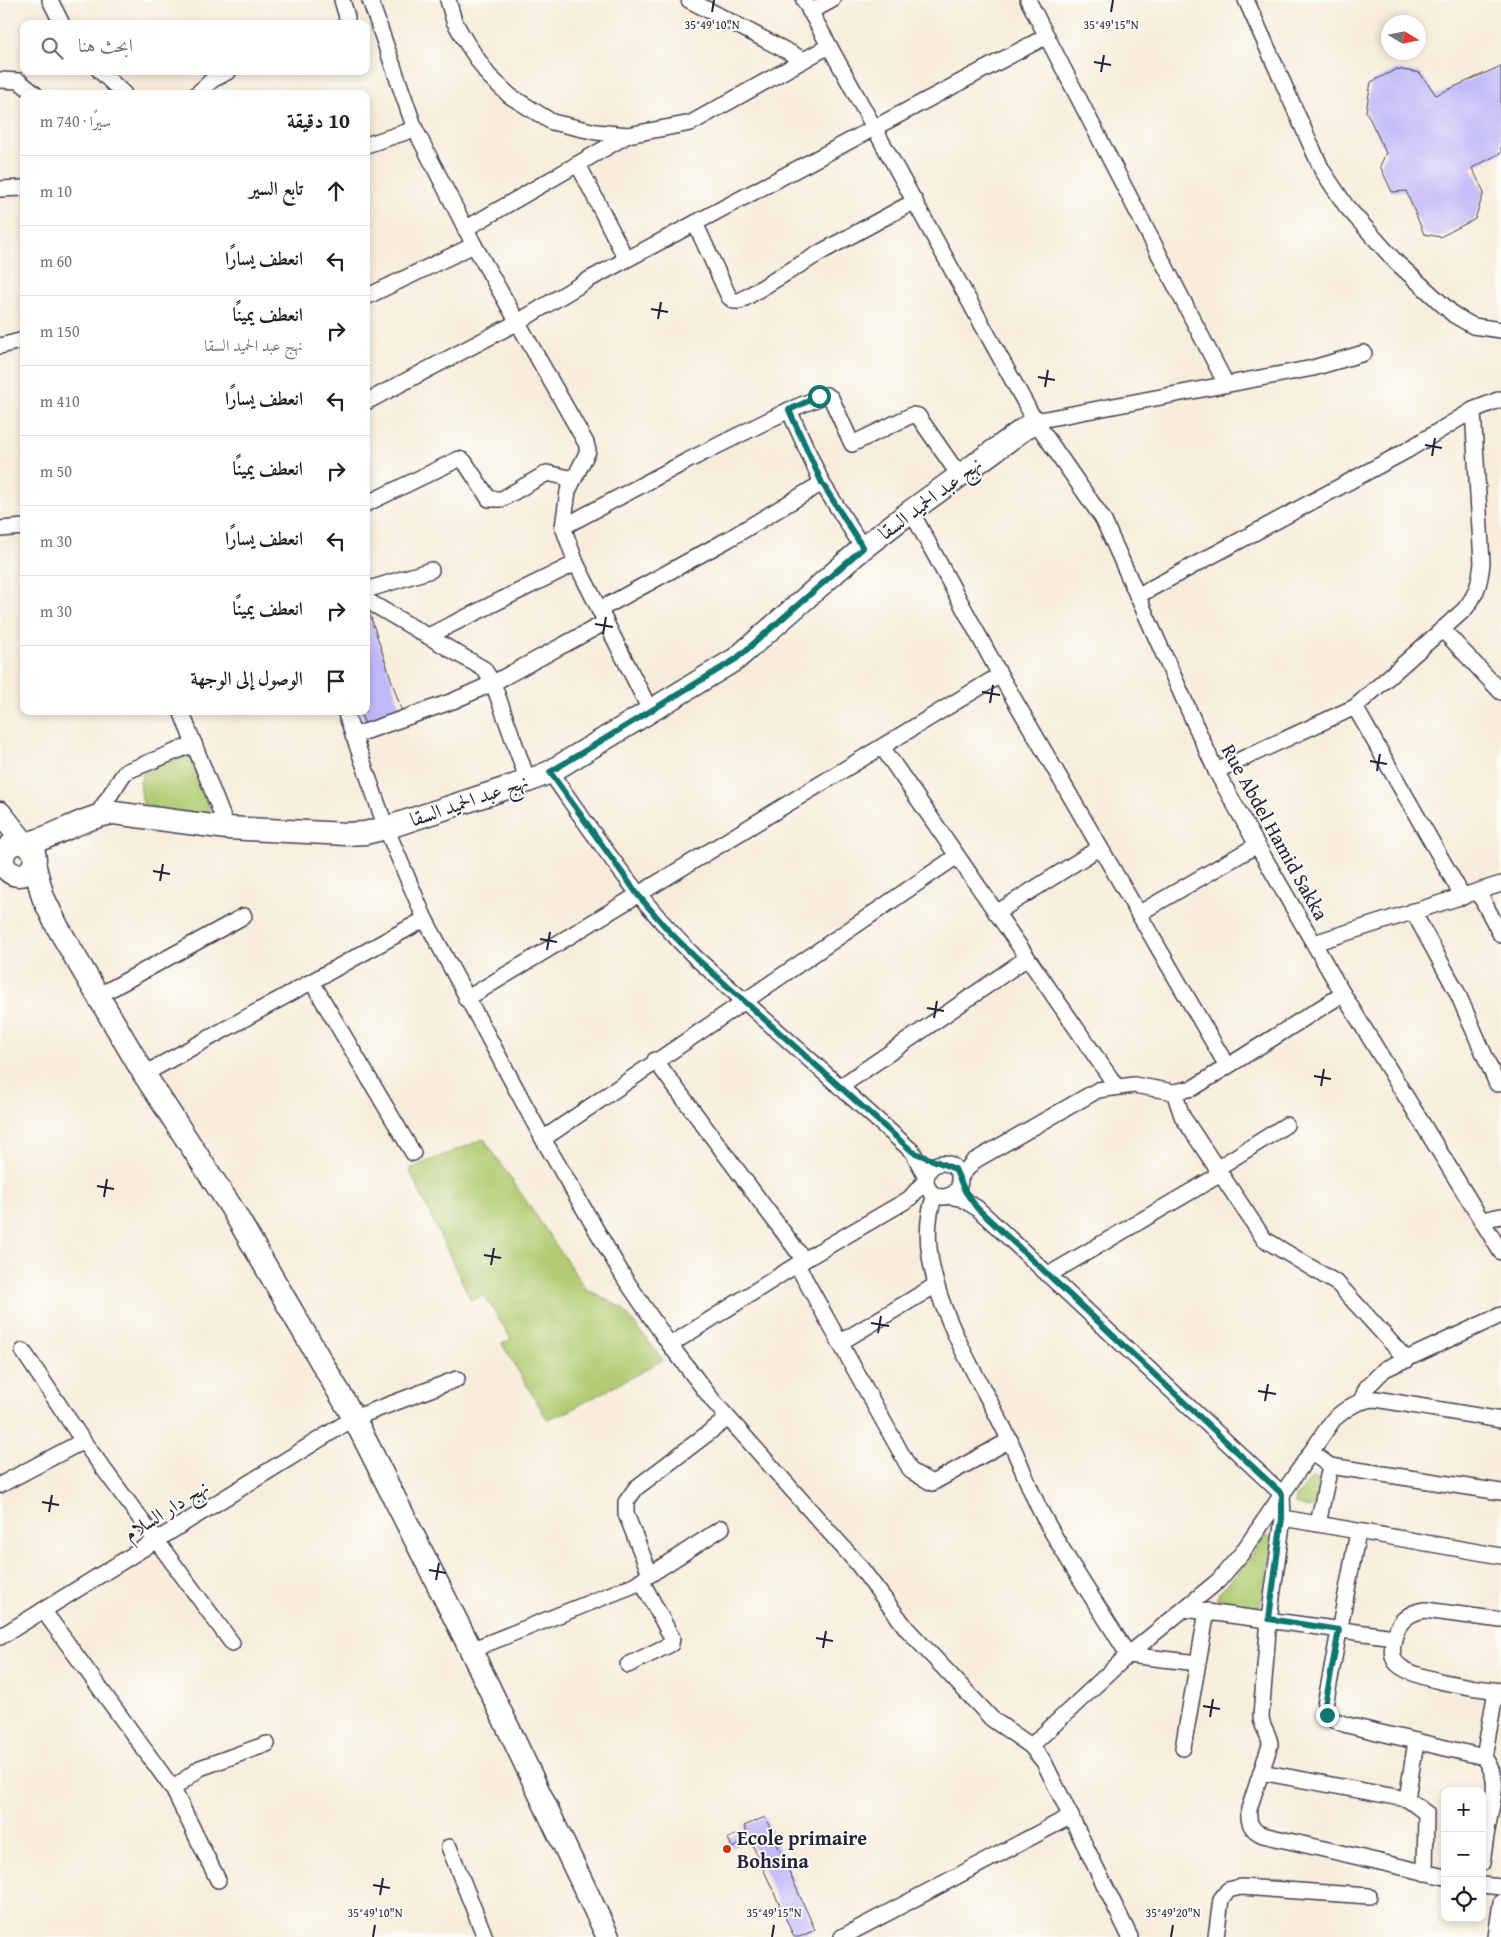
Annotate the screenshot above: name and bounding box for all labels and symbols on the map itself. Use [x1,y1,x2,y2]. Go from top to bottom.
north arrow [1381,15,1426,60]
text: 35°49'10"N [684,16,740,33]
text: 35°49'15"N [1083,16,1139,33]
route start [808,385,831,408]
street label: نهج عبد الحميد السقا [872,449,990,550]
street label: Rue Abdel Hamid Sakka [1215,738,1336,926]
street label: نهج عبد الحميد السقا [406,766,533,837]
street label: نهج دار السلام [118,1472,216,1551]
route end [1316,1704,1339,1727]
place label: Ecole primaire Bohsina [737,1823,867,1875]
marker: Ecole primaire Bohsina [721,1843,733,1855]
text: 35°49'10"N [347,1904,403,1921]
text: 35°49'15"N [746,1904,802,1921]
text: 35°49'20"N [1145,1904,1201,1921]

